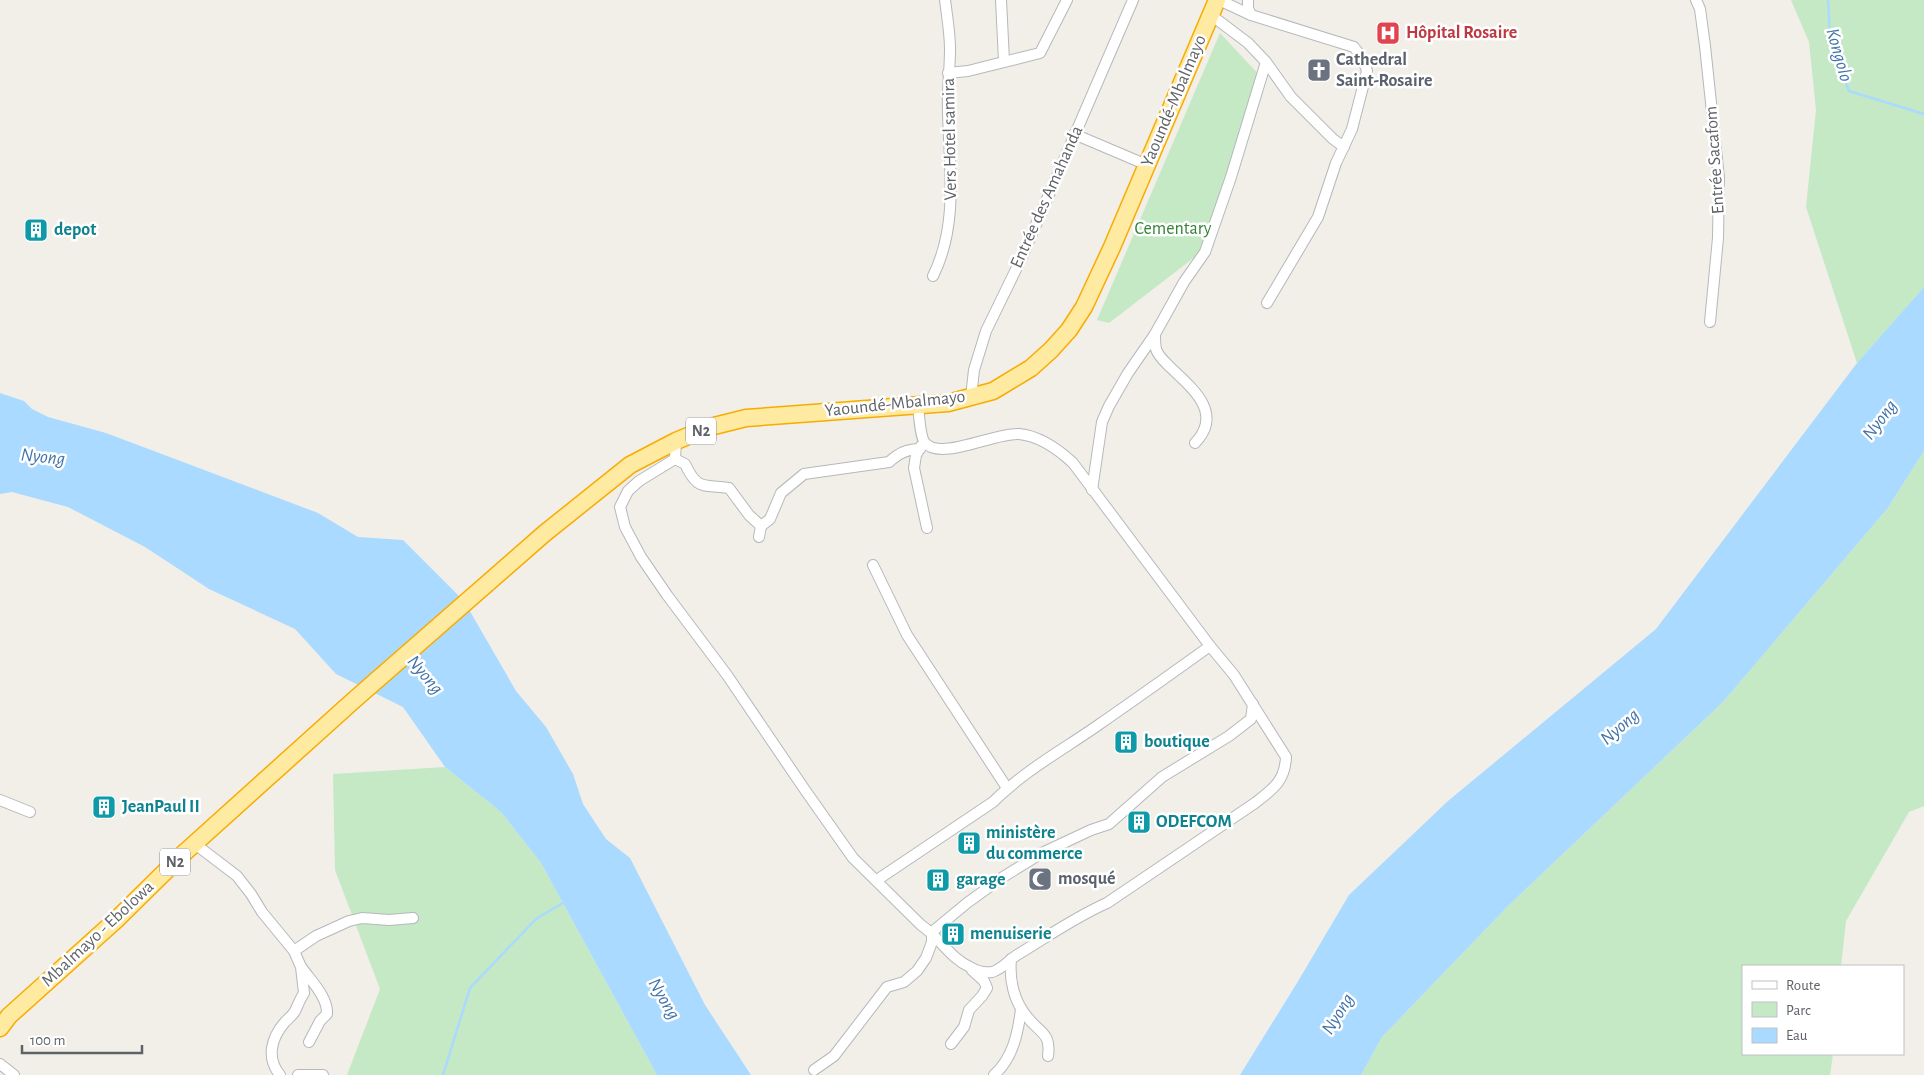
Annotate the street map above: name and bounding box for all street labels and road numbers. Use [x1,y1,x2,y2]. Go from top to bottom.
street label: Yaoundé-Mbalmayo [1138,32,1210,170]
street label: Vers Hotel samira [940,78,960,200]
street label: Entrée Sacafom [1702,105,1728,215]
street label: Entrée des Amahanda [1008,123,1086,271]
street label: Yaoundé-Mbalmayo [824,388,966,420]
road number: N2 [686,418,716,444]
road number: N2 [160,849,190,876]
street label: Mbalmayo - Ebolowa [38,877,158,991]

